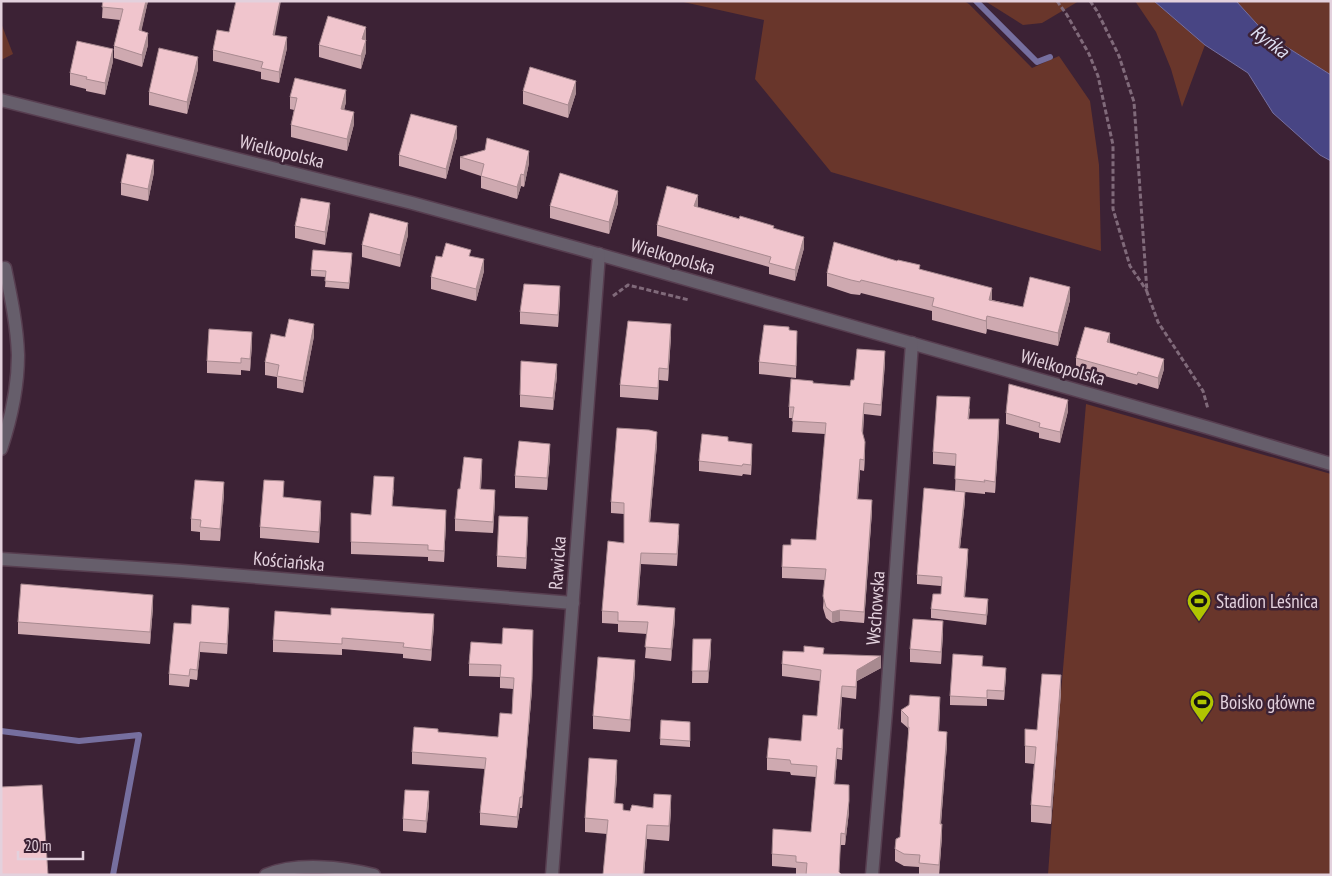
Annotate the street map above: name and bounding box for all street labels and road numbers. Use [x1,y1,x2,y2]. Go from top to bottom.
street label: Wielkopolska [237,129,327,173]
street label: Wielkopolska [628,232,718,280]
street label: Wielkopolska [1018,343,1108,391]
street label: Rawicka [543,535,571,591]
street label: Kościańska [252,546,326,576]
street label: Wschowska [860,570,890,646]

